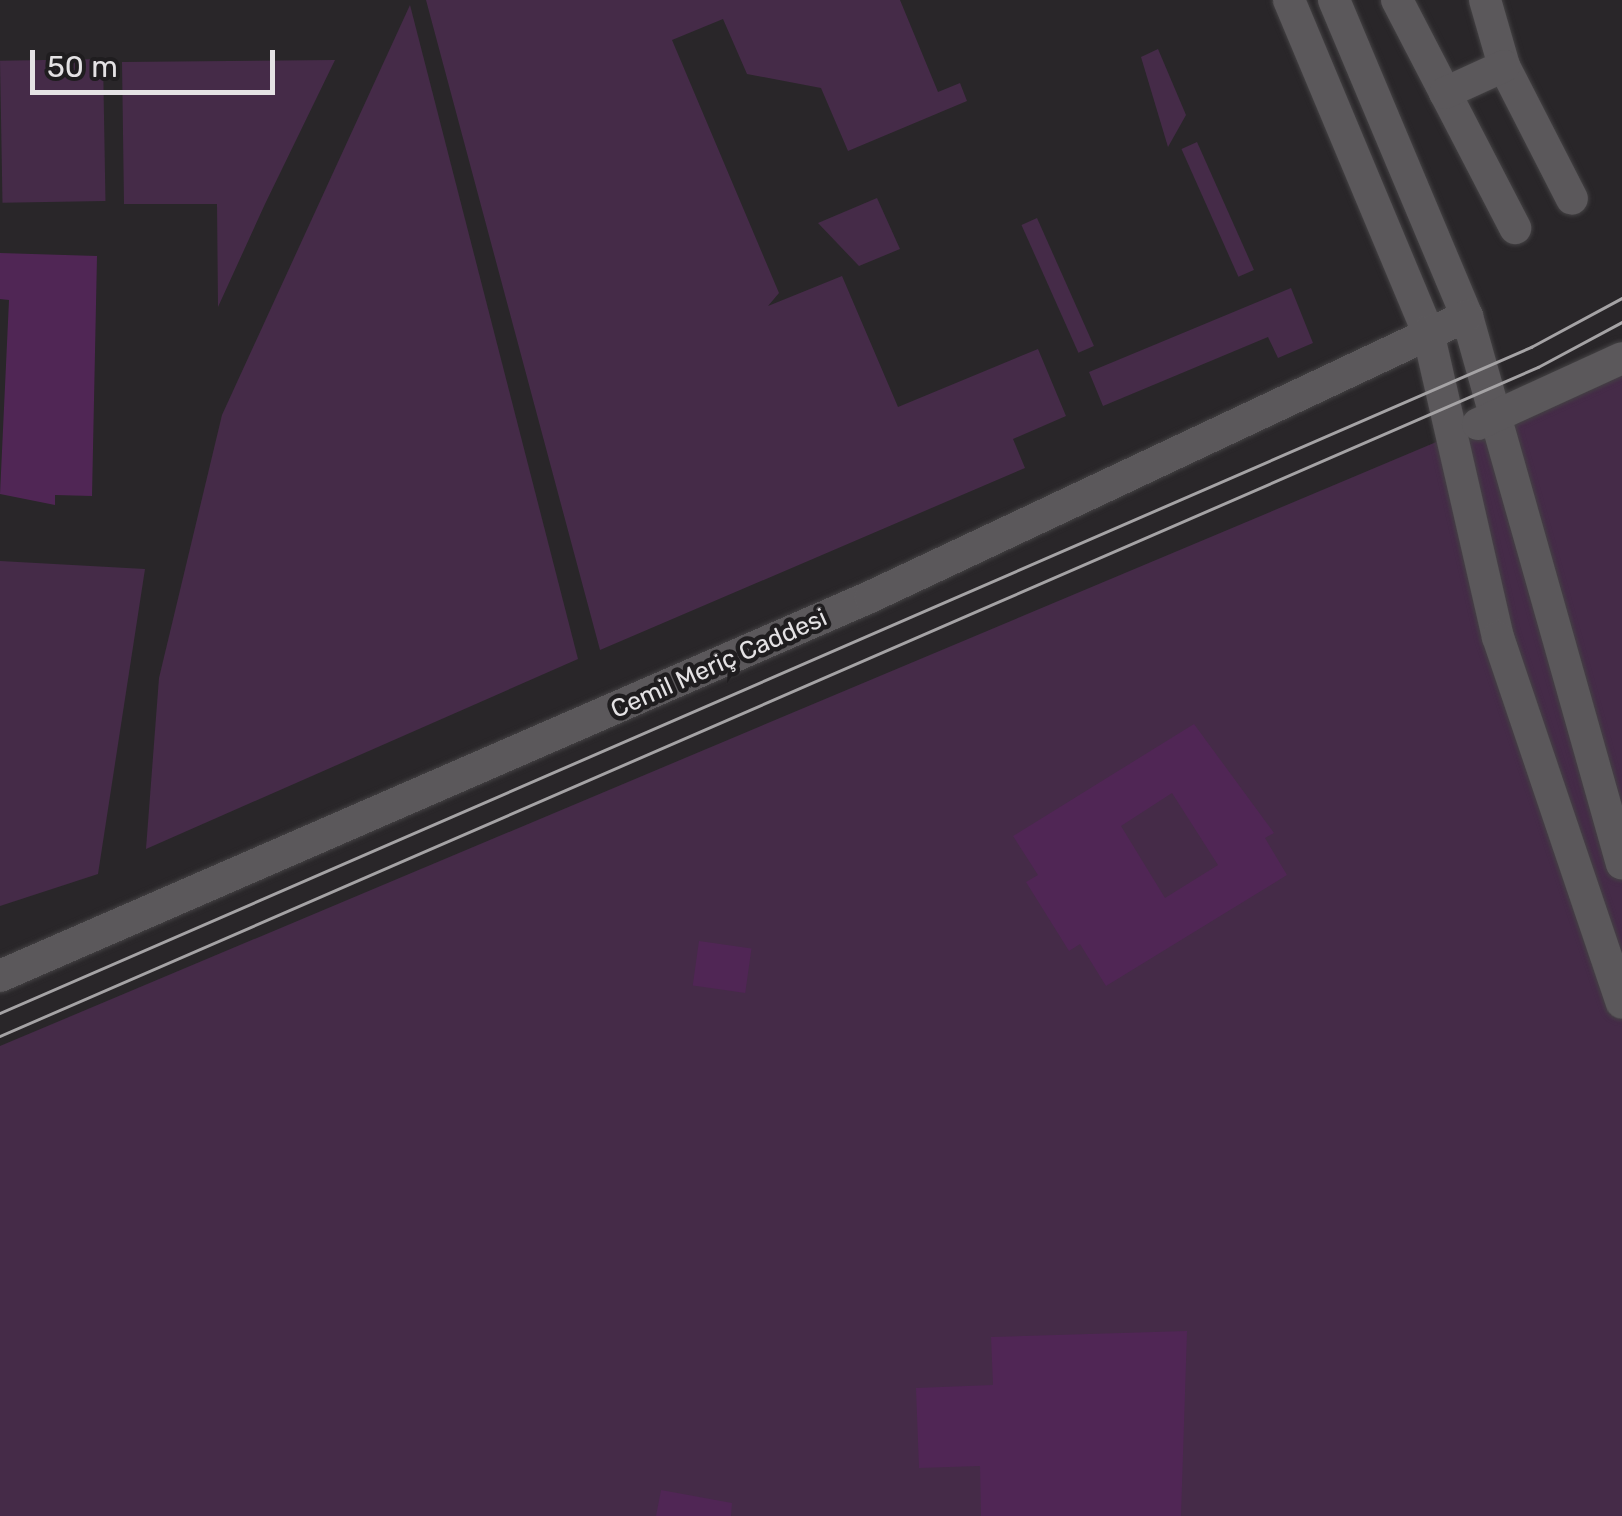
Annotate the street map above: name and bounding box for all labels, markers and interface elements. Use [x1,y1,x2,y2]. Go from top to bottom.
scale bar [35,30,280,92]
text: 50 m [47,49,118,85]
street label: Cemil Meriç Caddesi [606,603,832,725]

